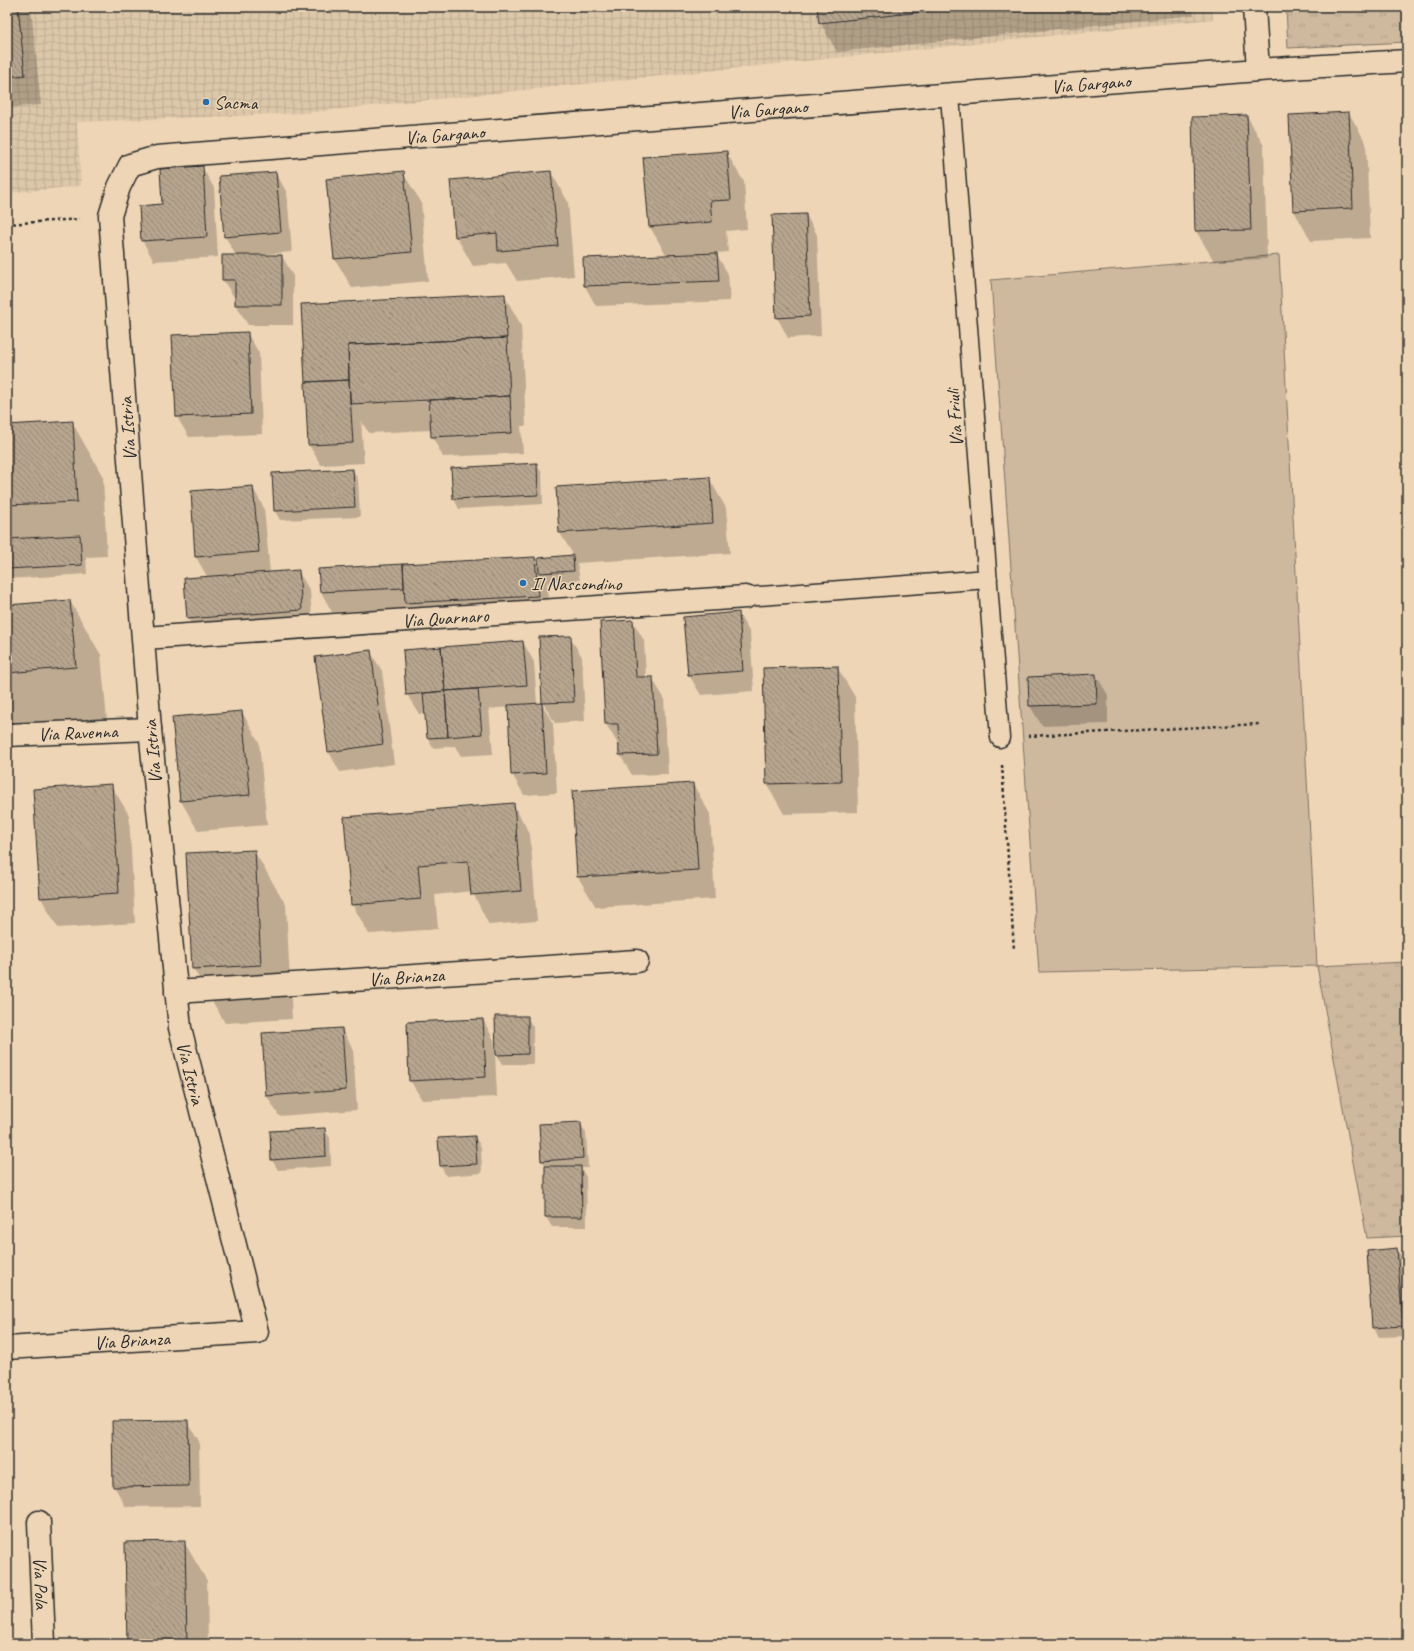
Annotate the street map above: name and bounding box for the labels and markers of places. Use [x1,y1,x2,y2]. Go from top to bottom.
place label: Sacma [214,91,259,115]
marker: Sacma [201,97,211,107]
place label: Il Nascondino [531,572,623,596]
marker: Il Nascondino [518,578,528,588]

